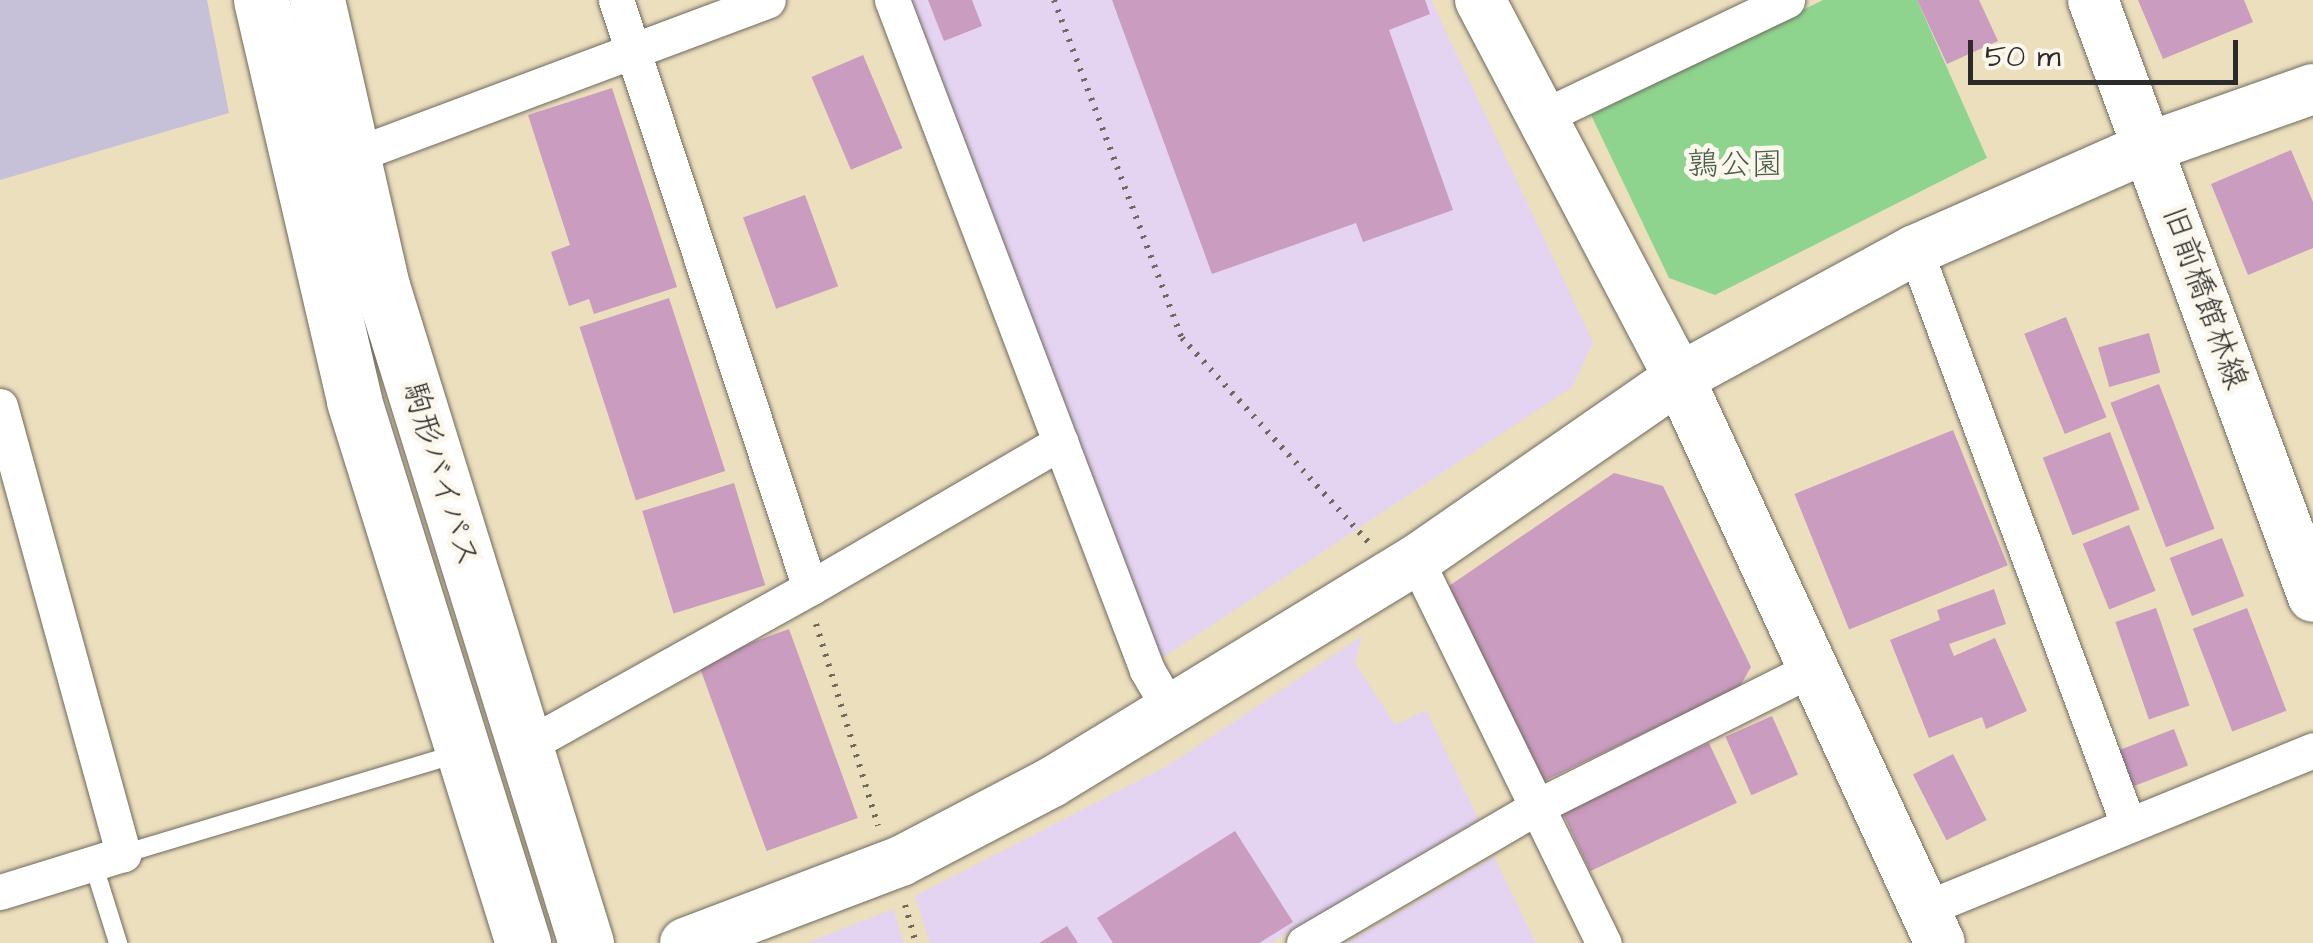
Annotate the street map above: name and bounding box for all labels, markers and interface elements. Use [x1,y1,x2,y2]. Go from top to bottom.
scale bar [1973,20,2243,82]
text: 50 m [1985,36,2061,78]
park label: 鶉公園 [1687,146,1783,184]
street label: 旧前橋館林線 [2153,201,2255,395]
street label: 駒形バイパス [394,378,486,572]

